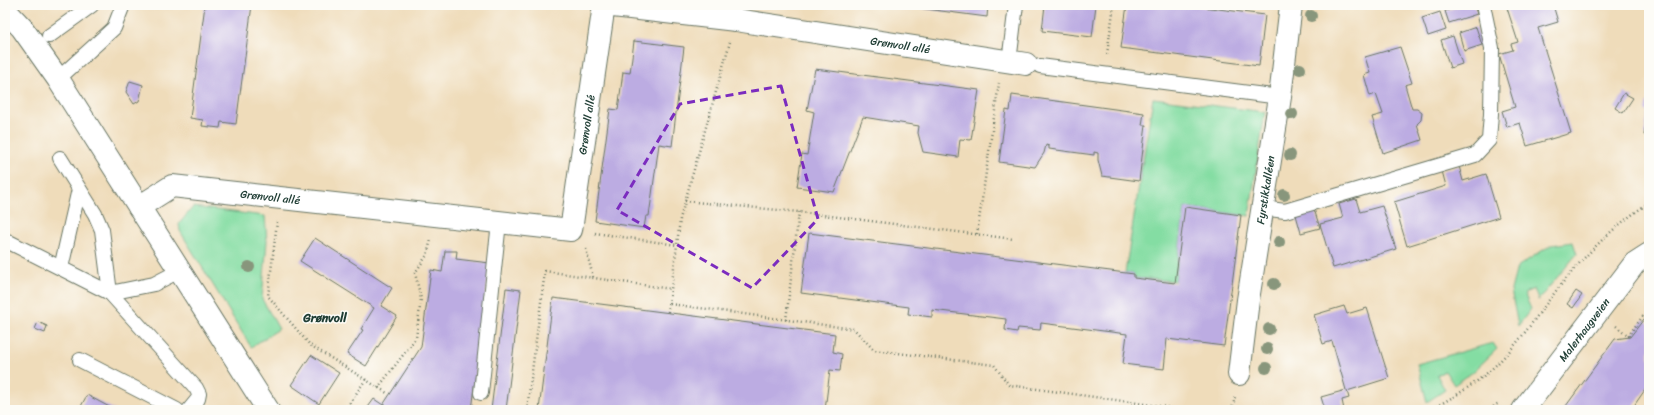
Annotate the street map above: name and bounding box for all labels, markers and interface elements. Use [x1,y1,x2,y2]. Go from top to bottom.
street label: Grønvoll allé [869,31,932,59]
street label: Grønvoll allé [573,93,600,156]
street label: Fyrstikkalléen [1251,154,1280,225]
street label: Grønvoll allé [239,184,302,210]
street label: Malerhaugveien [1554,294,1615,366]
district label: Grønvoll [302,307,347,329]

